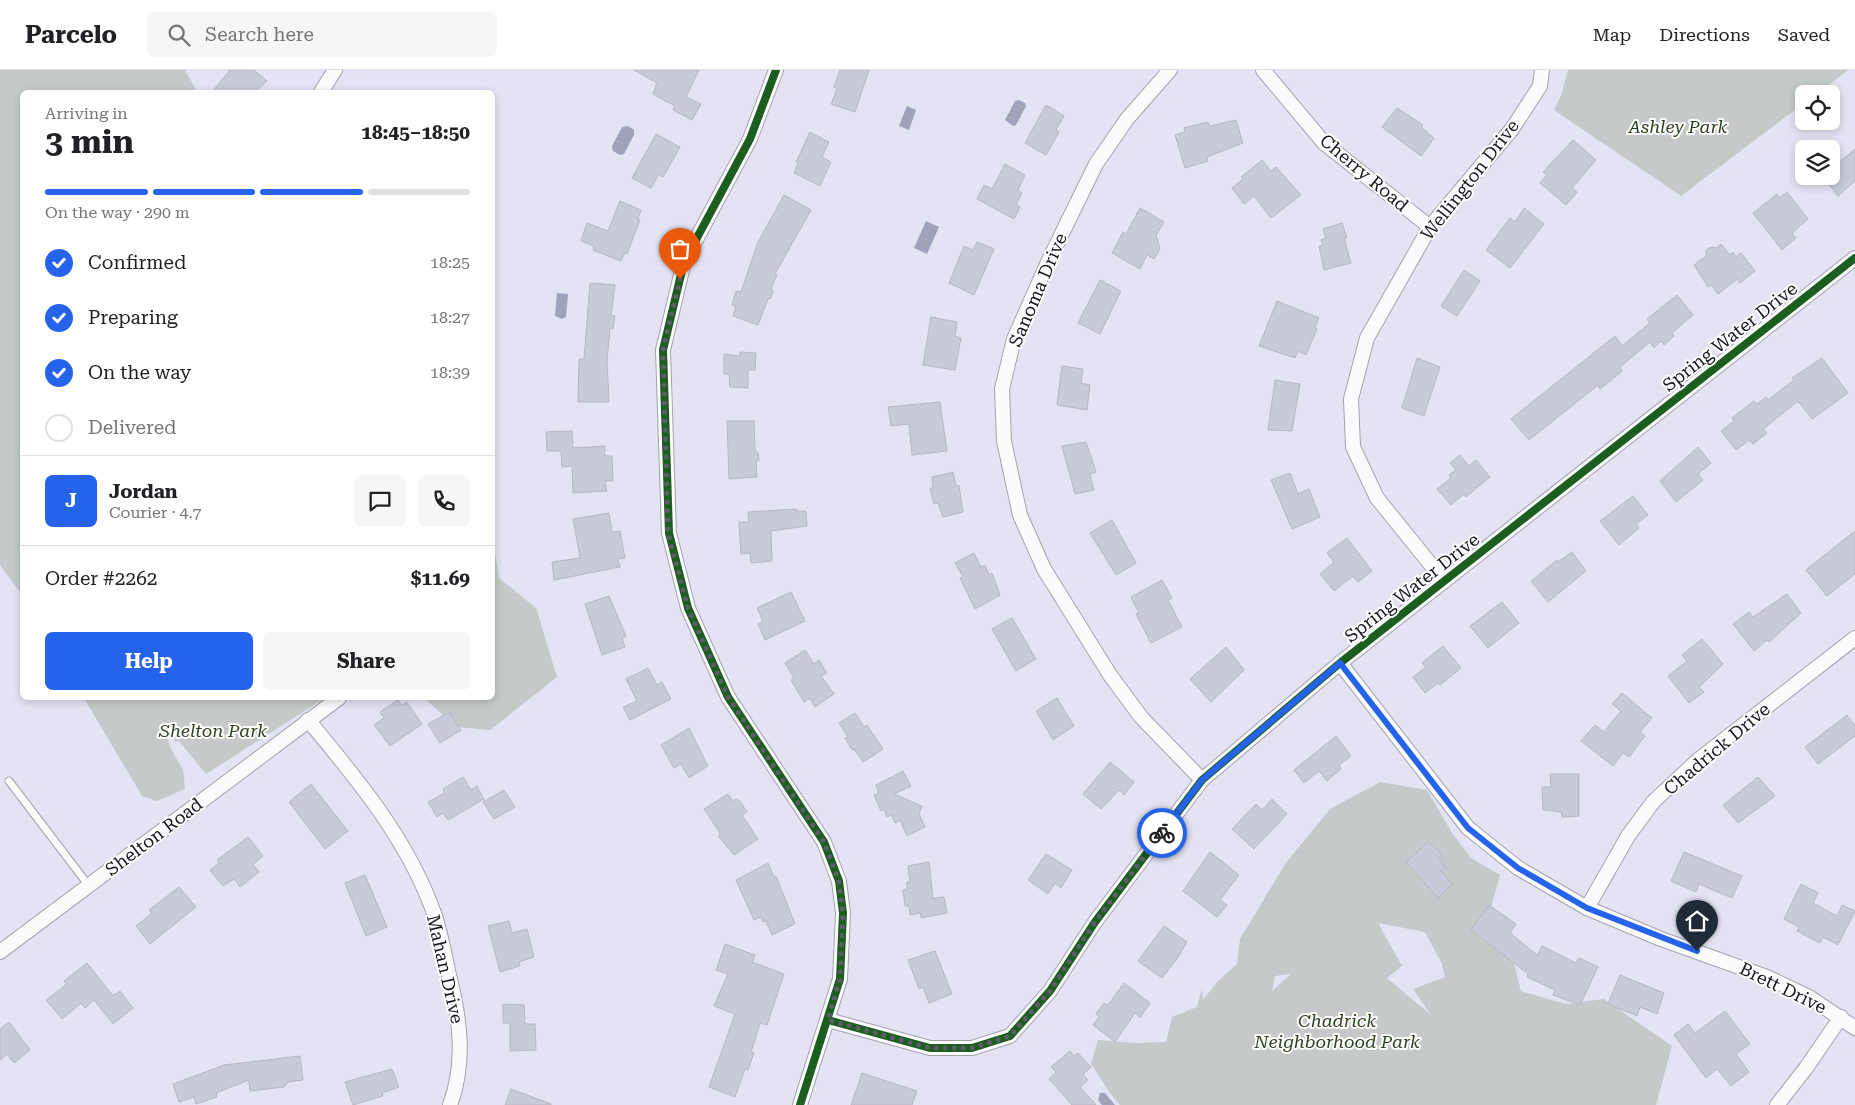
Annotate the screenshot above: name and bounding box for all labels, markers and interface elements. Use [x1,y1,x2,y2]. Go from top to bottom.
search box [147,12,497,57]
text: Parcelo [25,21,117,49]
icon: search [165,21,193,49]
text: Search here [205,23,314,46]
text: Map [1593,24,1631,45]
text: Directions [1659,24,1750,45]
text: Saved [1778,24,1830,45]
map controls [1795,85,1840,185]
button: locate [1795,85,1840,130]
text: Arriving in [45,104,128,123]
street label: Wellington Drive [1416,115,1523,244]
park label: Ashley Park [1628,116,1728,137]
text: 18:45–18:50 [361,121,470,144]
text: 3 min [45,123,134,161]
street label: Cherry Road [1316,130,1413,216]
button: layers [1795,140,1840,185]
text: On the way · 290 m [45,203,190,222]
pin [659,228,701,279]
street label: Sanoma Drive [1004,230,1071,350]
icon: bag [666,235,694,263]
icon: check [45,249,73,277]
text: Confirmed [88,251,186,274]
text: 18:25 [430,253,470,272]
street label: Spring Water Drive [1658,277,1801,396]
icon: check [45,304,73,332]
text: Preparing [88,306,178,329]
text: 18:27 [430,308,470,327]
icon: check [45,359,73,387]
text: On the way [88,361,191,384]
text: 18:39 [430,363,470,382]
text: Delivered [88,416,176,439]
button: chat [354,475,406,527]
button: phone [418,475,470,527]
text: Jordan [109,480,178,503]
text: J [65,489,77,512]
text: Courier · 4.7 [109,503,202,522]
street label: Spring Water Drive [1340,528,1483,647]
text: Order #2262 [45,567,157,590]
text: $11.69 [411,567,470,590]
button: Help [45,632,253,690]
button: Share [263,632,470,690]
street label: Chadrick Drive [1659,698,1774,799]
park label: Shelton Park [158,720,267,741]
street label: Shelton Road [101,793,207,880]
courier [1137,808,1187,858]
icon: bike [1148,819,1176,847]
pin [1676,900,1718,951]
icon: home [1683,907,1711,935]
street label: Mahan Drive [423,912,468,1026]
street label: Brett Drive [1736,957,1830,1018]
park label: Chadrick Neighborhood Park [1253,1010,1420,1052]

